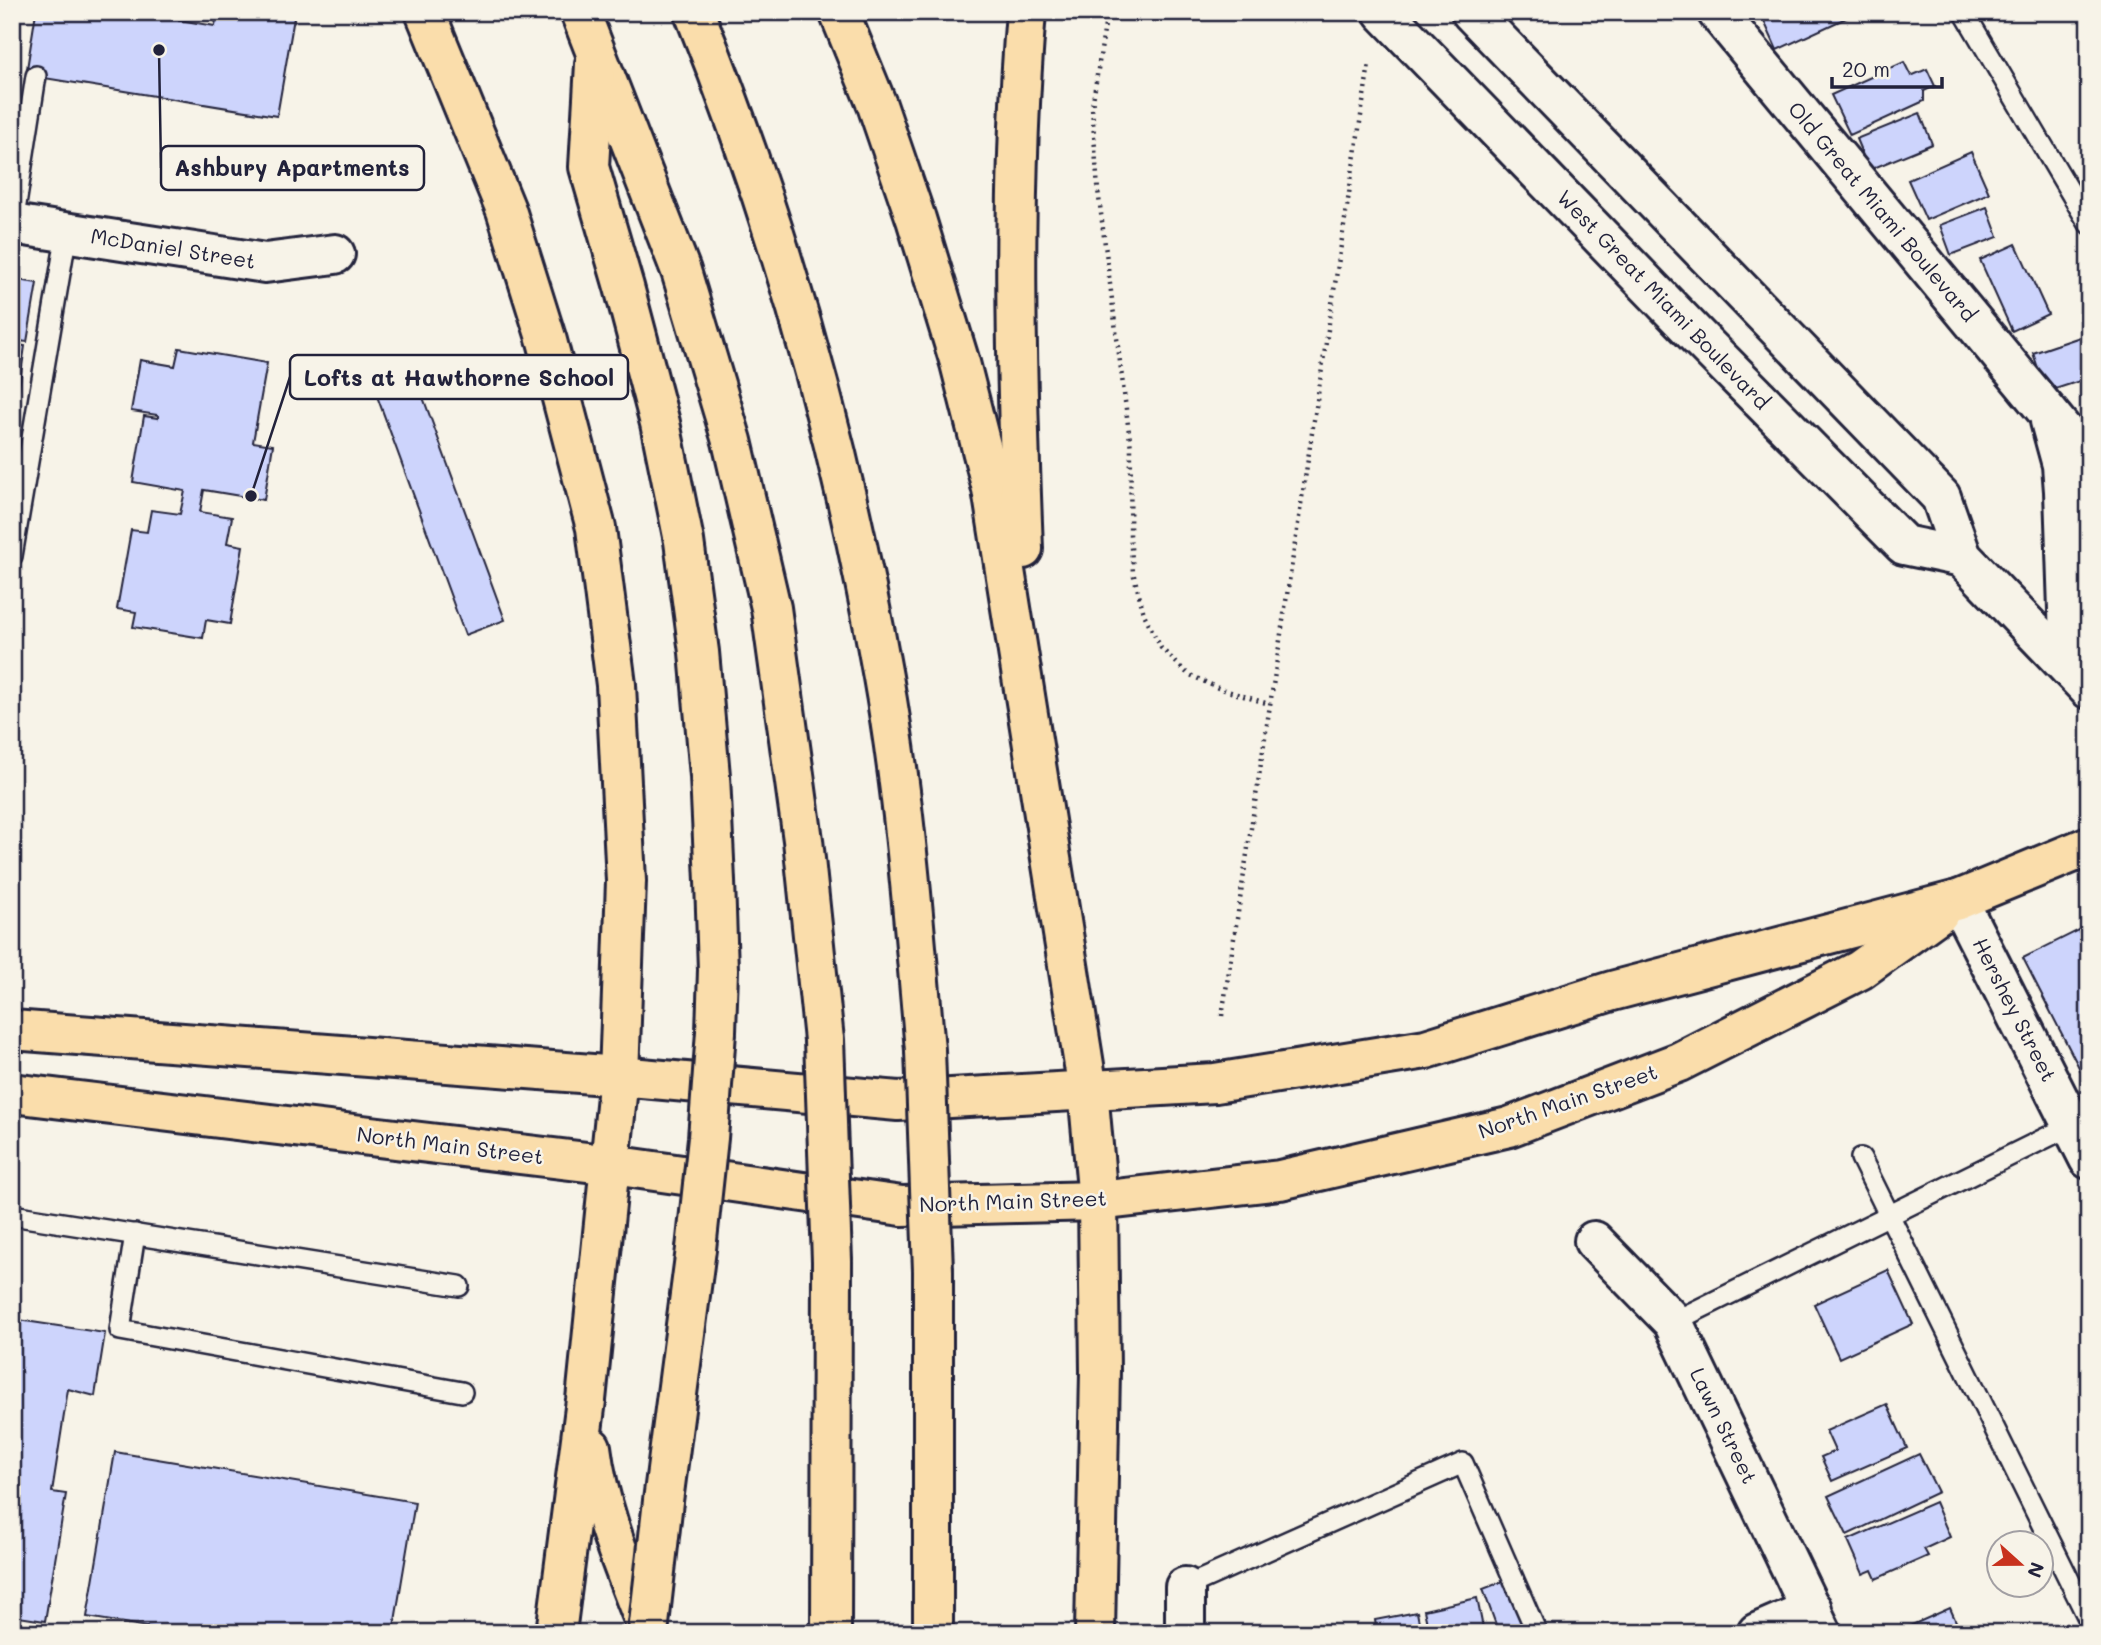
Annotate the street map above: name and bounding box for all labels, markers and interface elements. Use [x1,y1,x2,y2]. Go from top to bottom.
scale bar [1832,46,1942,90]
text: 20 m [1842,55,1890,82]
street label: Old Great Miami Boulevard [1783,95,1983,327]
callout: Ashbury Apartments [161,146,424,190]
text: Ashbury Apartments [174,152,410,182]
street label: West Great Miami Boulevard [1552,183,1776,415]
street label: McDaniel Street [89,221,258,274]
callout: Lofts at Hawthorne School [290,355,628,399]
text: Lofts at Hawthorne School [304,362,614,392]
street label: Hershey Street [1967,933,2063,1086]
street label: North Main Street [1474,1057,1661,1144]
street label: North Main Street [355,1120,545,1169]
street label: North Main Street [919,1184,1107,1217]
street label: Lawn Street [1685,1363,1764,1488]
north arrow [1986,1530,2056,1600]
text: N [2022,1559,2051,1581]

